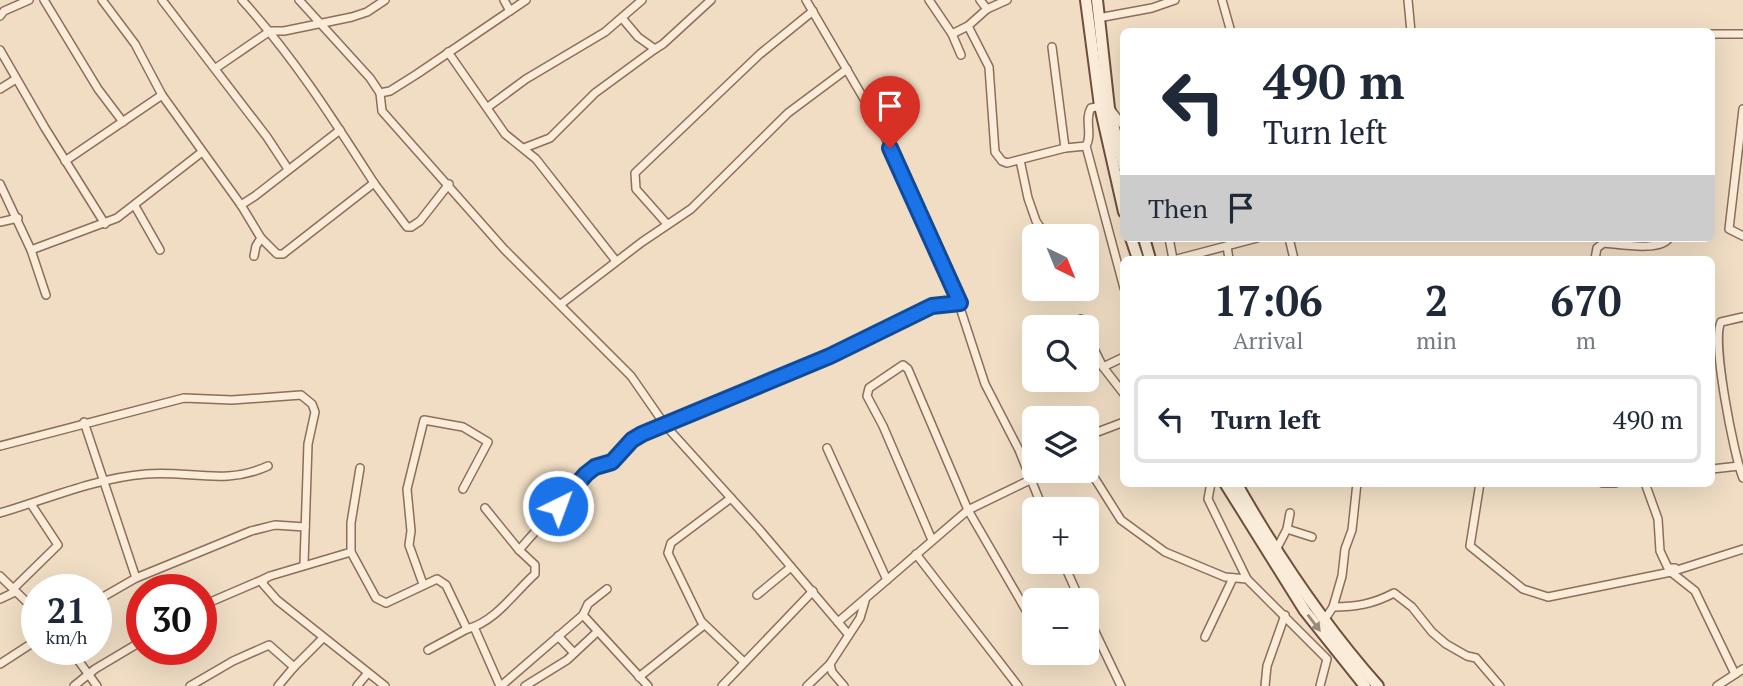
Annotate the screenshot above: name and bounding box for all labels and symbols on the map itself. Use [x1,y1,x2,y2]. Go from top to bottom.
pin [860,76,920,148]
north arrow [1022,224,1099,301]
position arrow [521,469,595,543]
speed limit sign: 30 [126,574,217,665]
one-way arrow [1307,614,1321,632]

